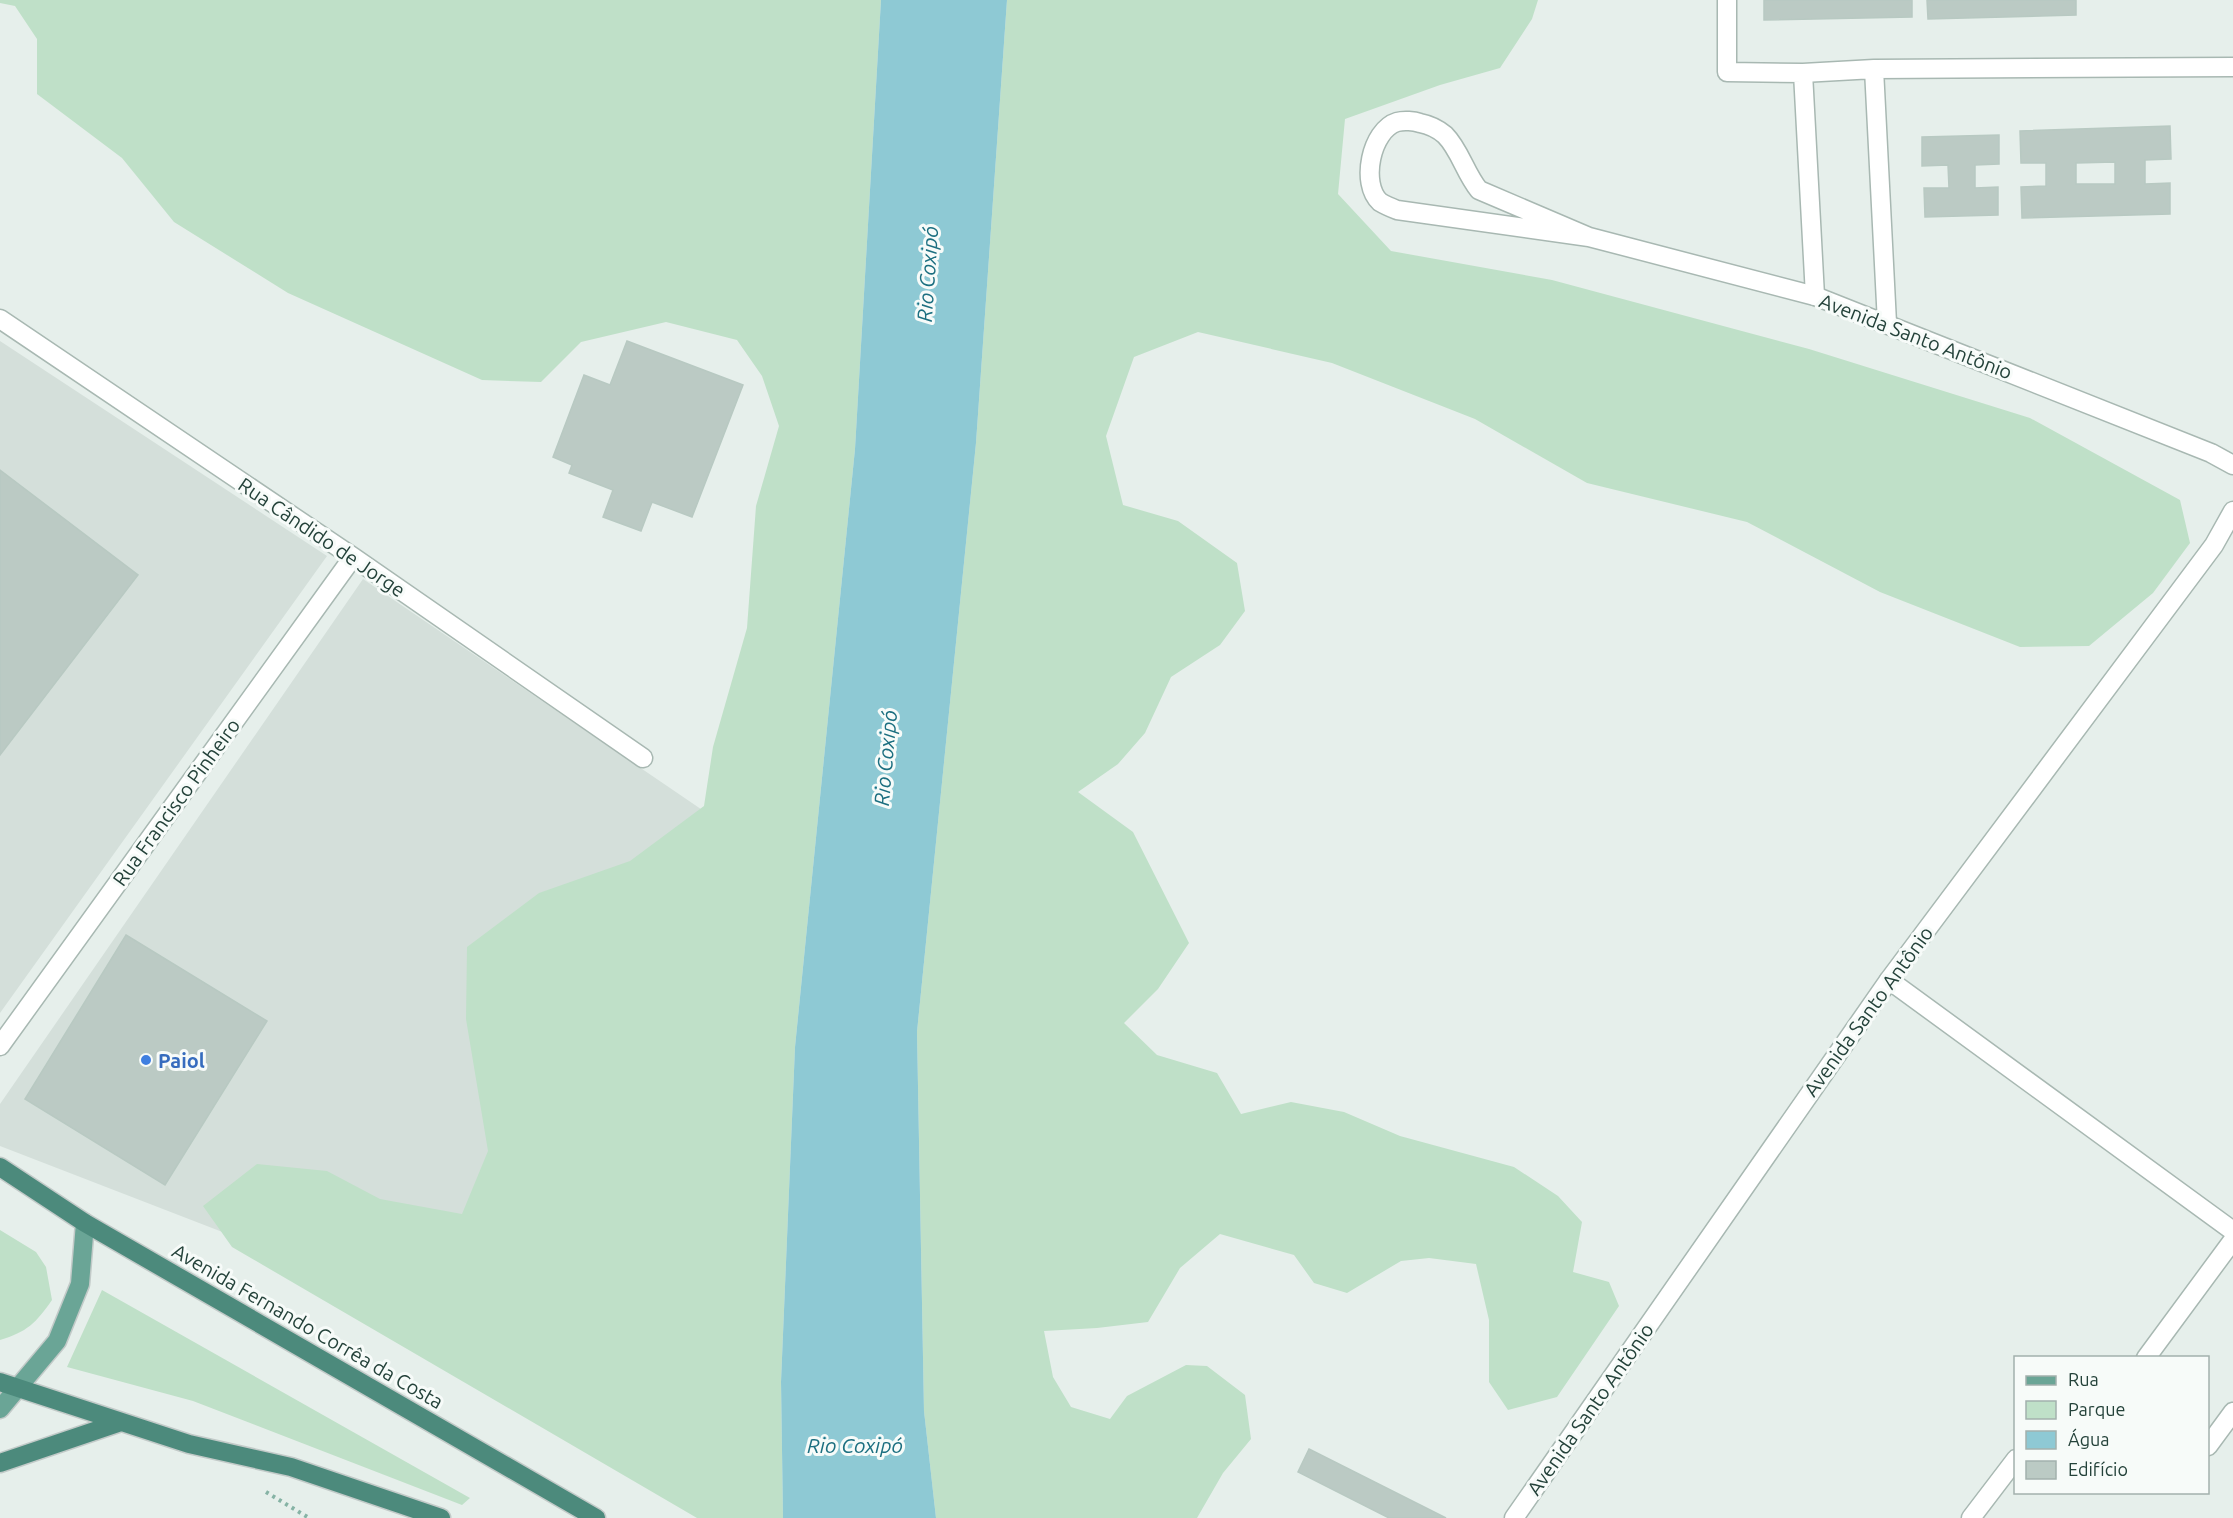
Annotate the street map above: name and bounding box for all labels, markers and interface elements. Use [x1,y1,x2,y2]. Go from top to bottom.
water label: Rio Coxipó [912,225,942,323]
street label: Avenida Santo Antônio [1816,289,2016,383]
street label: Rua Cândido de Jorge [234,473,410,601]
water label: Rio Coxipó [869,709,901,807]
street label: Rua Francisco Pinheiro [108,714,244,890]
street label: Avenida Santo Antônio [1799,921,1937,1101]
place label: Paiol [158,1049,205,1072]
marker: Paiol [139,1053,153,1067]
street label: Avenida Fernando Corrêa da Costa [169,1239,447,1413]
street label: Avenida Santo Antônio [1522,1319,1658,1499]
legend [2014,1356,2209,1494]
text: Rua [2068,1369,2099,1389]
text: Parque [2068,1399,2125,1419]
text: Água [2068,1428,2110,1449]
water label: Rio Coxipó [807,1433,903,1457]
text: Edifício [2068,1459,2128,1479]

